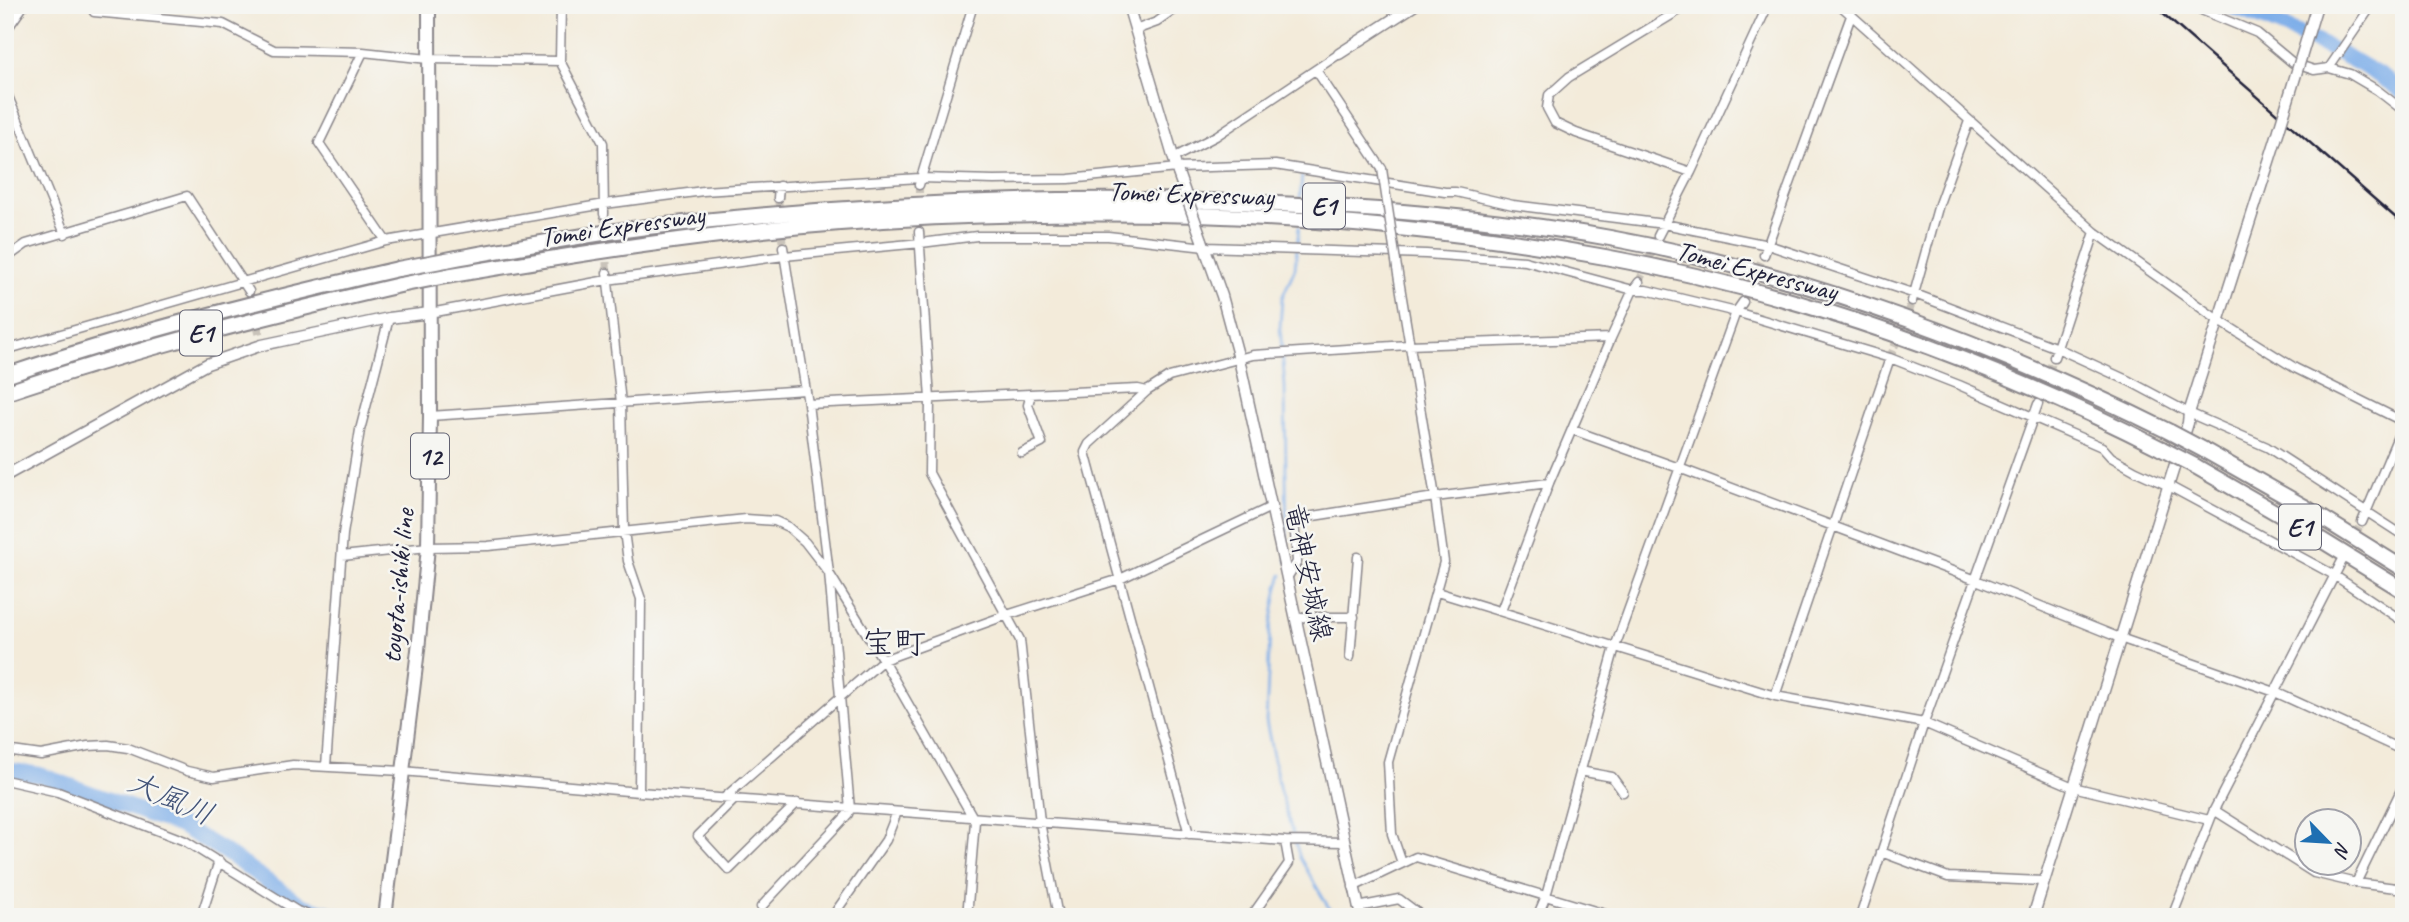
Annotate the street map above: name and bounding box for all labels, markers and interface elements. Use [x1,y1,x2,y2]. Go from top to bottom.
street label: Tomei Expressway [1108,173,1277,214]
road number: E1 [1303,183,1345,228]
street label: Tomei Expressway [538,196,709,254]
street label: Tomei Expressway [1672,232,1844,309]
road number: E1 [180,310,222,356]
road number: 12 [411,433,449,478]
street label: 竜神安城線 [1277,500,1340,644]
street label: toyota-ishiki line [373,505,422,665]
road number: E1 [2279,505,2321,550]
district label: 宝町 [862,622,926,663]
water label: 大風川 [122,762,220,834]
north arrow [2294,806,2364,876]
text: N [2328,838,2356,862]

